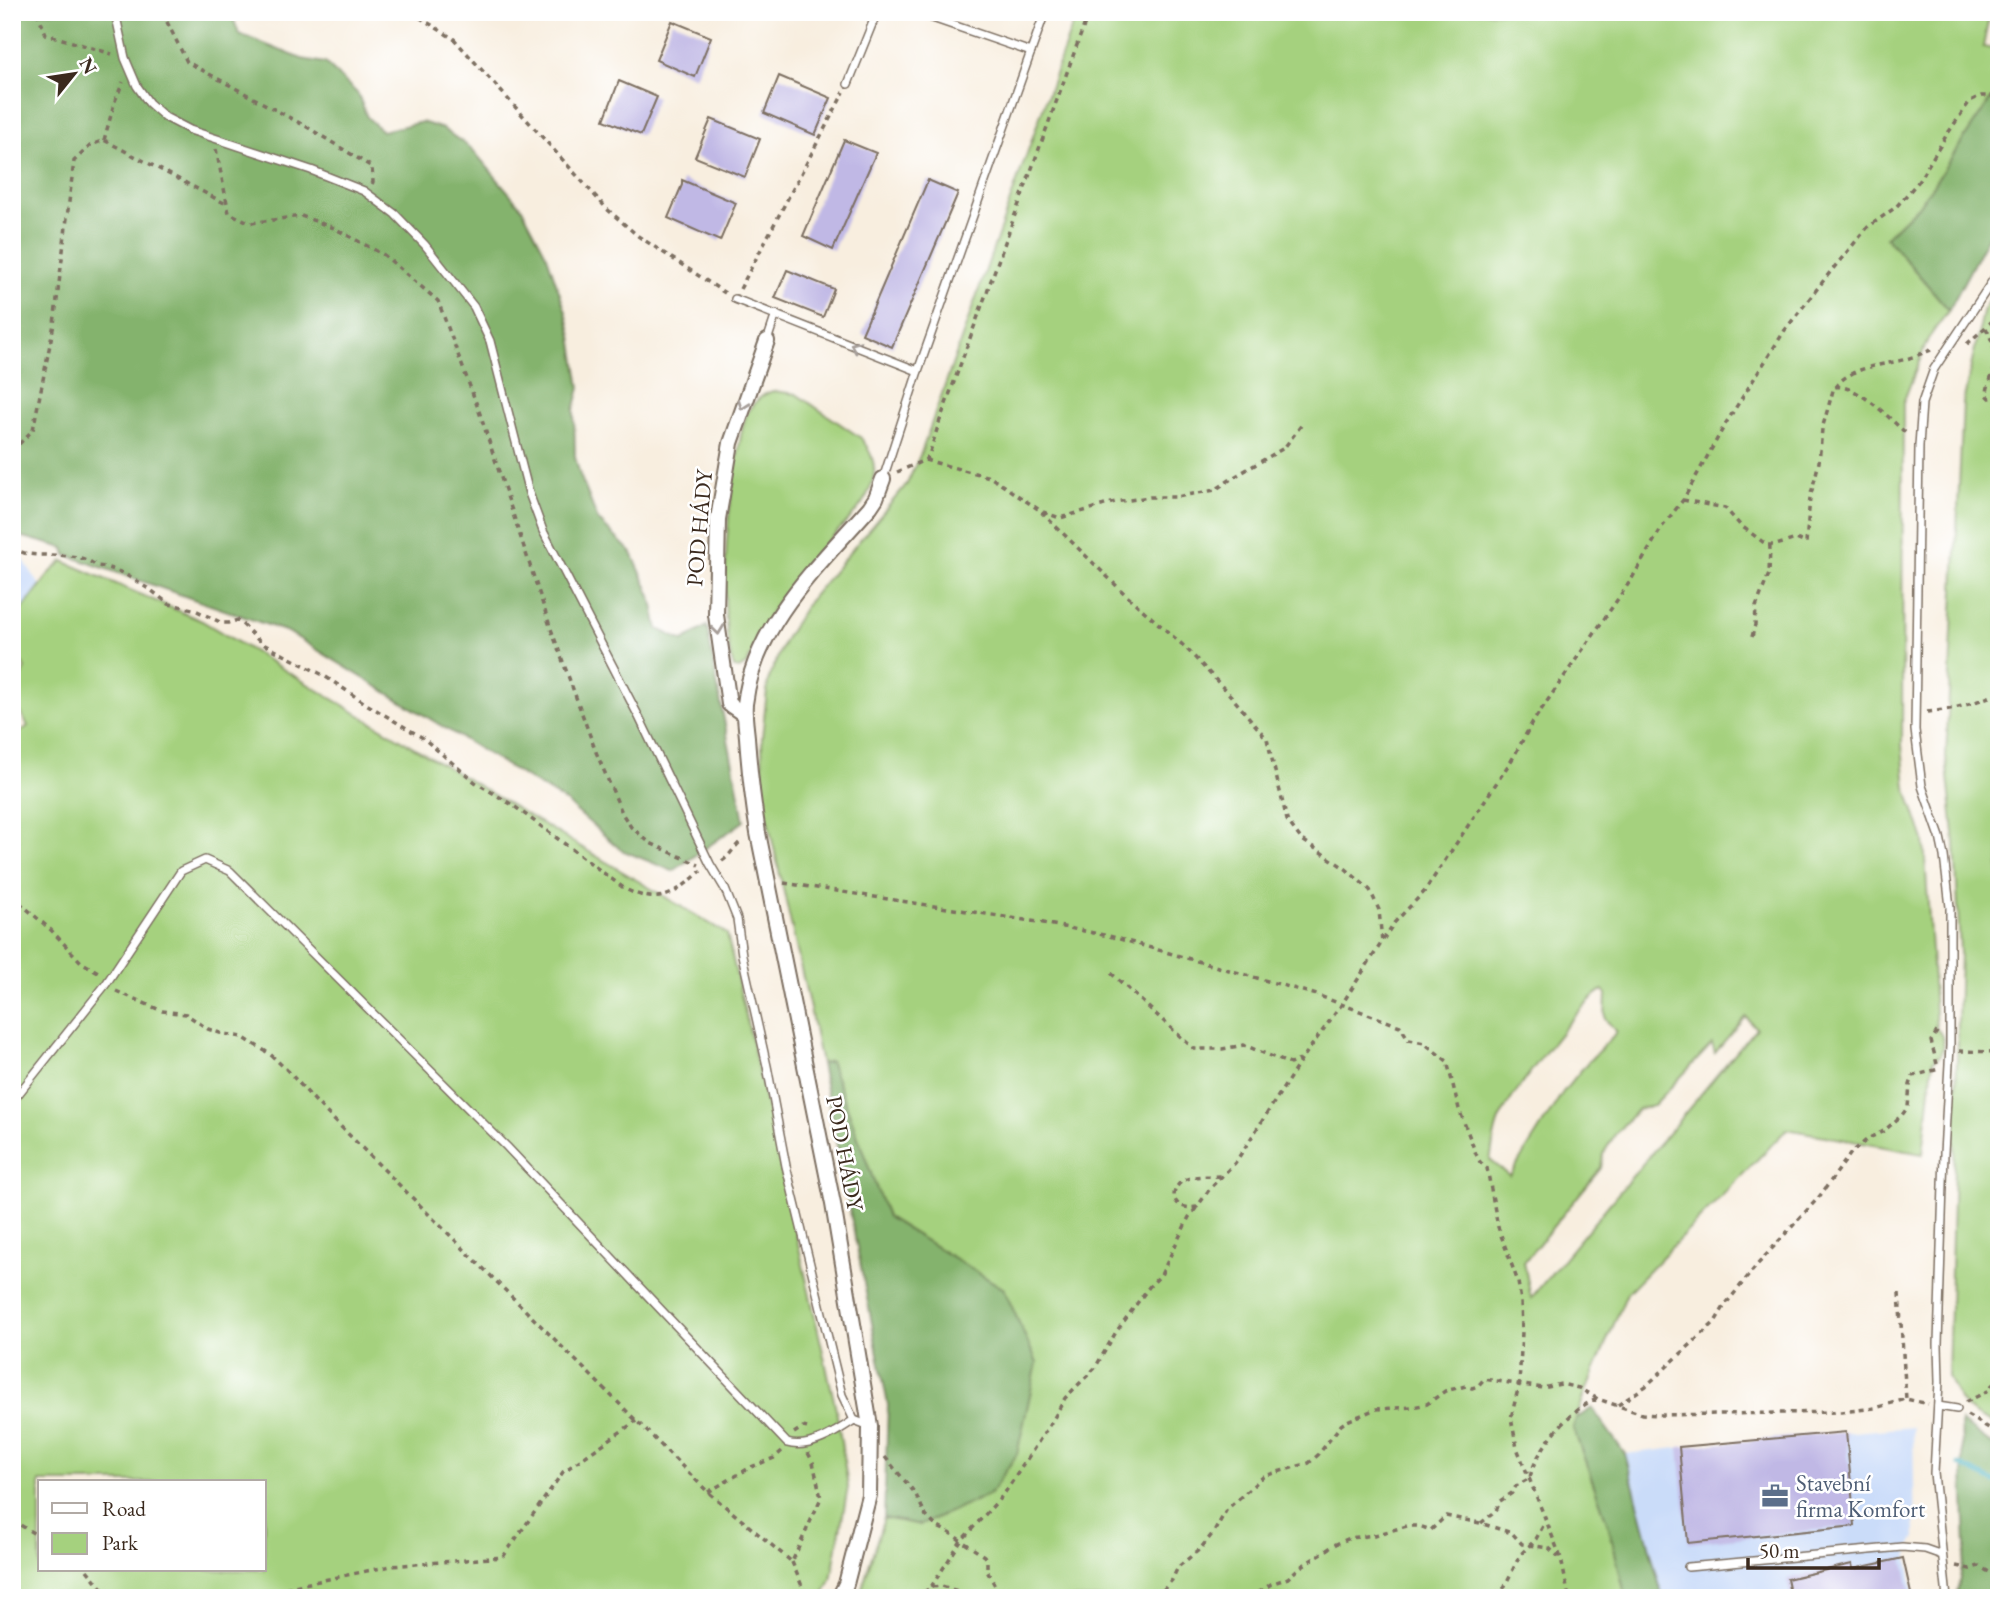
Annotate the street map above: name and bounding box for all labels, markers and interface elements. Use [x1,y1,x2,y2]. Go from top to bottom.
north arrow [38,38,108,108]
text: N [74,53,103,79]
one-way arrow [849,340,861,354]
one-way arrow [737,399,751,411]
street label: POD HÁDY [679,467,719,588]
one-way arrow [711,624,726,635]
street label: POD HÁDY [819,1093,871,1215]
place label: Stavební firma Komfort [1796,1468,1926,1524]
legend [38,1480,266,1572]
office icon: Stavební firma Komfort [1760,1481,1790,1511]
text: Road [102,1495,146,1522]
scale bar [1748,1526,1880,1570]
text: Park [102,1529,139,1556]
text: 50 m [1759,1537,1800,1564]

